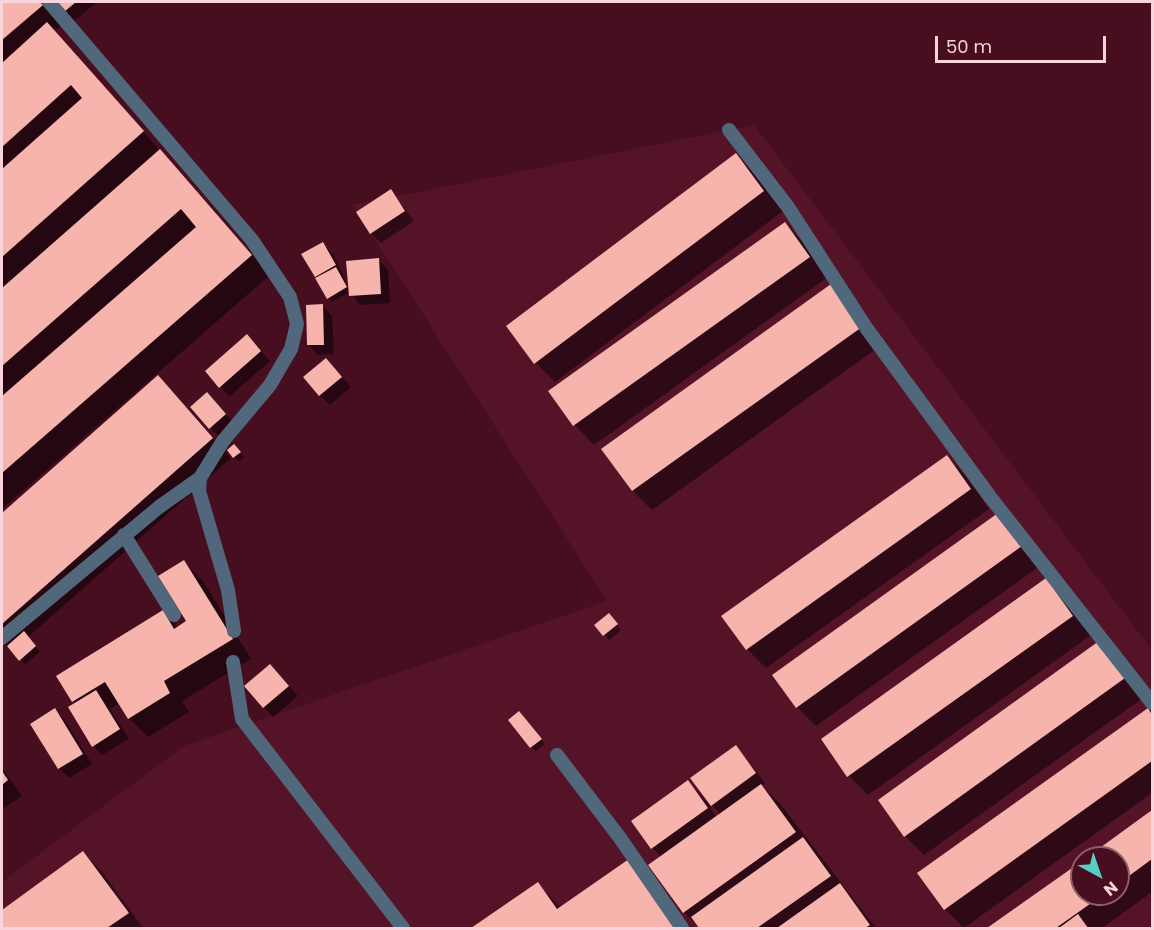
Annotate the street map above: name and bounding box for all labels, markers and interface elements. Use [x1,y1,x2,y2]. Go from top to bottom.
scale bar [938,24,1109,62]
text: 50 m [946,34,992,59]
north arrow [1070,846,1130,906]
text: N [1099,876,1123,901]

